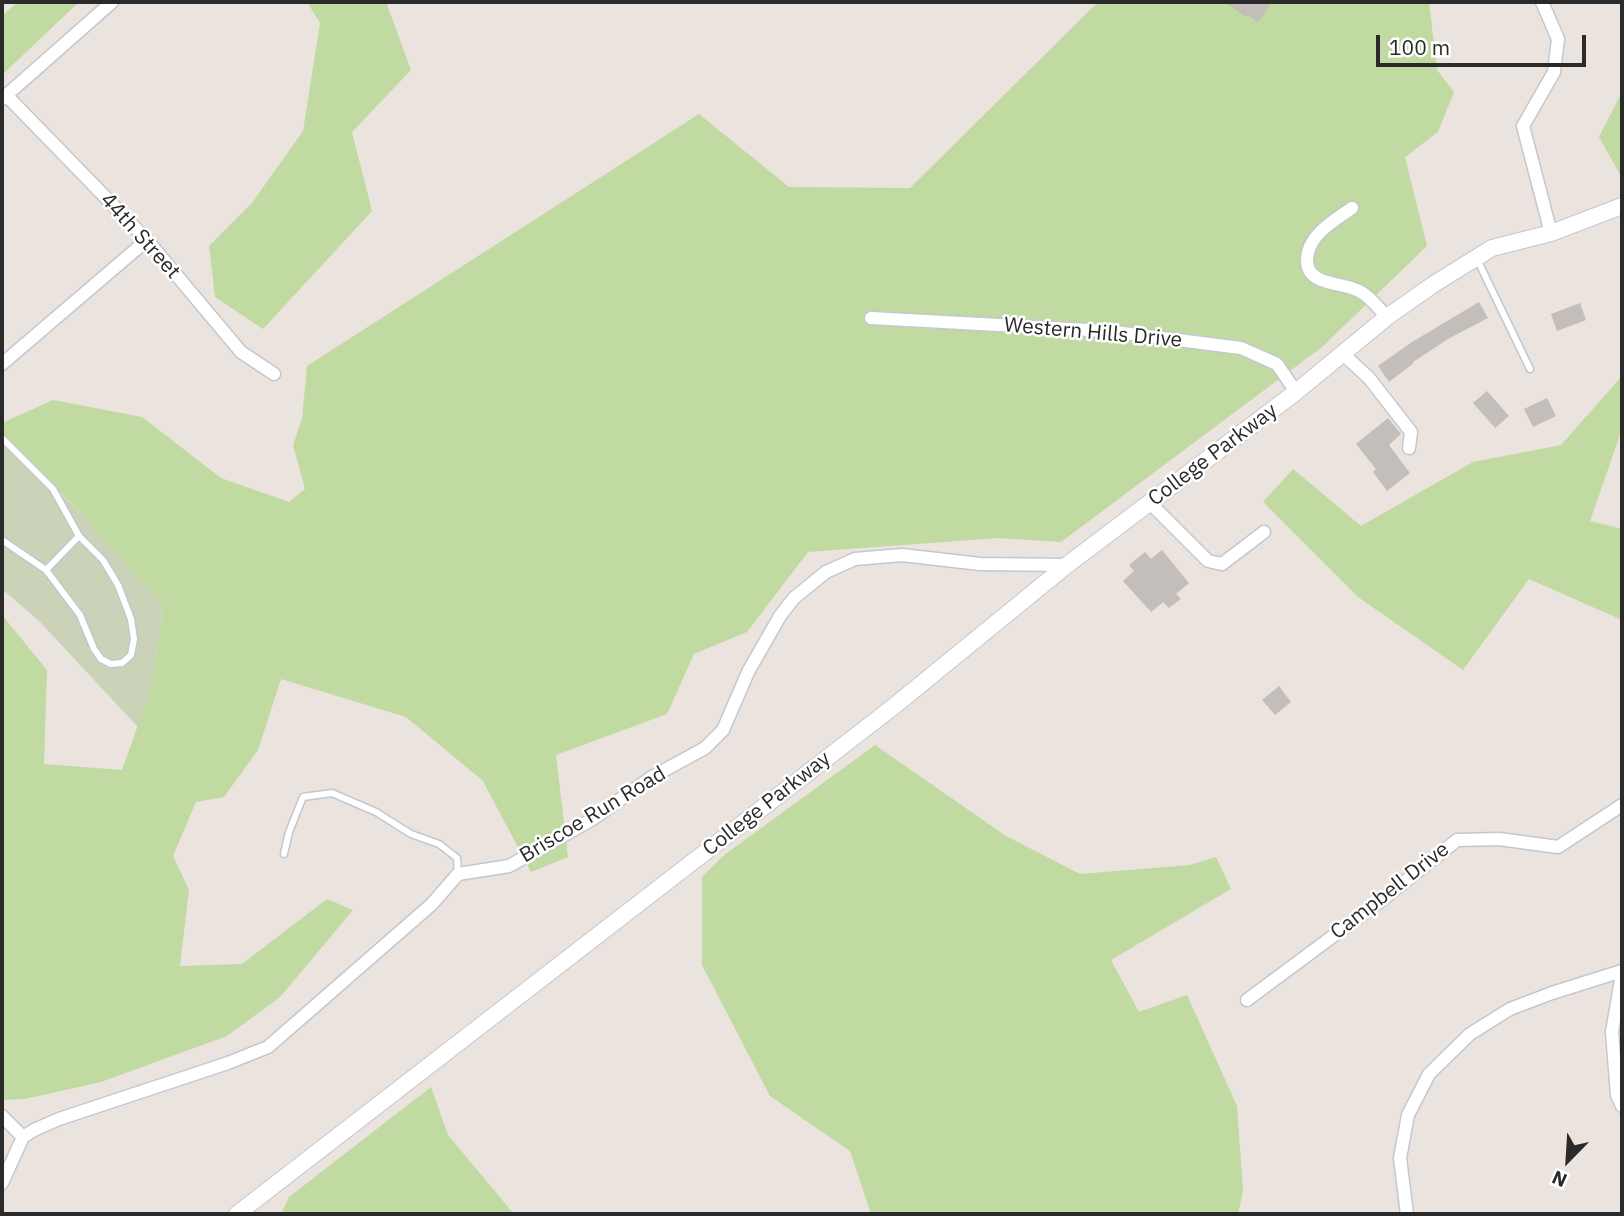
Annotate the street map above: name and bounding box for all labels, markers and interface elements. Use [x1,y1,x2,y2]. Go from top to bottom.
scale bar [1379,21,1589,65]
text: 100 m [1389,33,1450,61]
street label: 44th Street [95,188,185,284]
street label: Western Hills Drive [1003,313,1183,353]
street label: College Parkway [1143,398,1283,512]
street label: College Parkway [698,746,836,862]
street label: Briscoe Run Road [515,761,671,869]
street label: Campbell Drive [1326,837,1454,945]
north arrow [1533,1125,1603,1195]
text: N [1548,1165,1571,1193]

